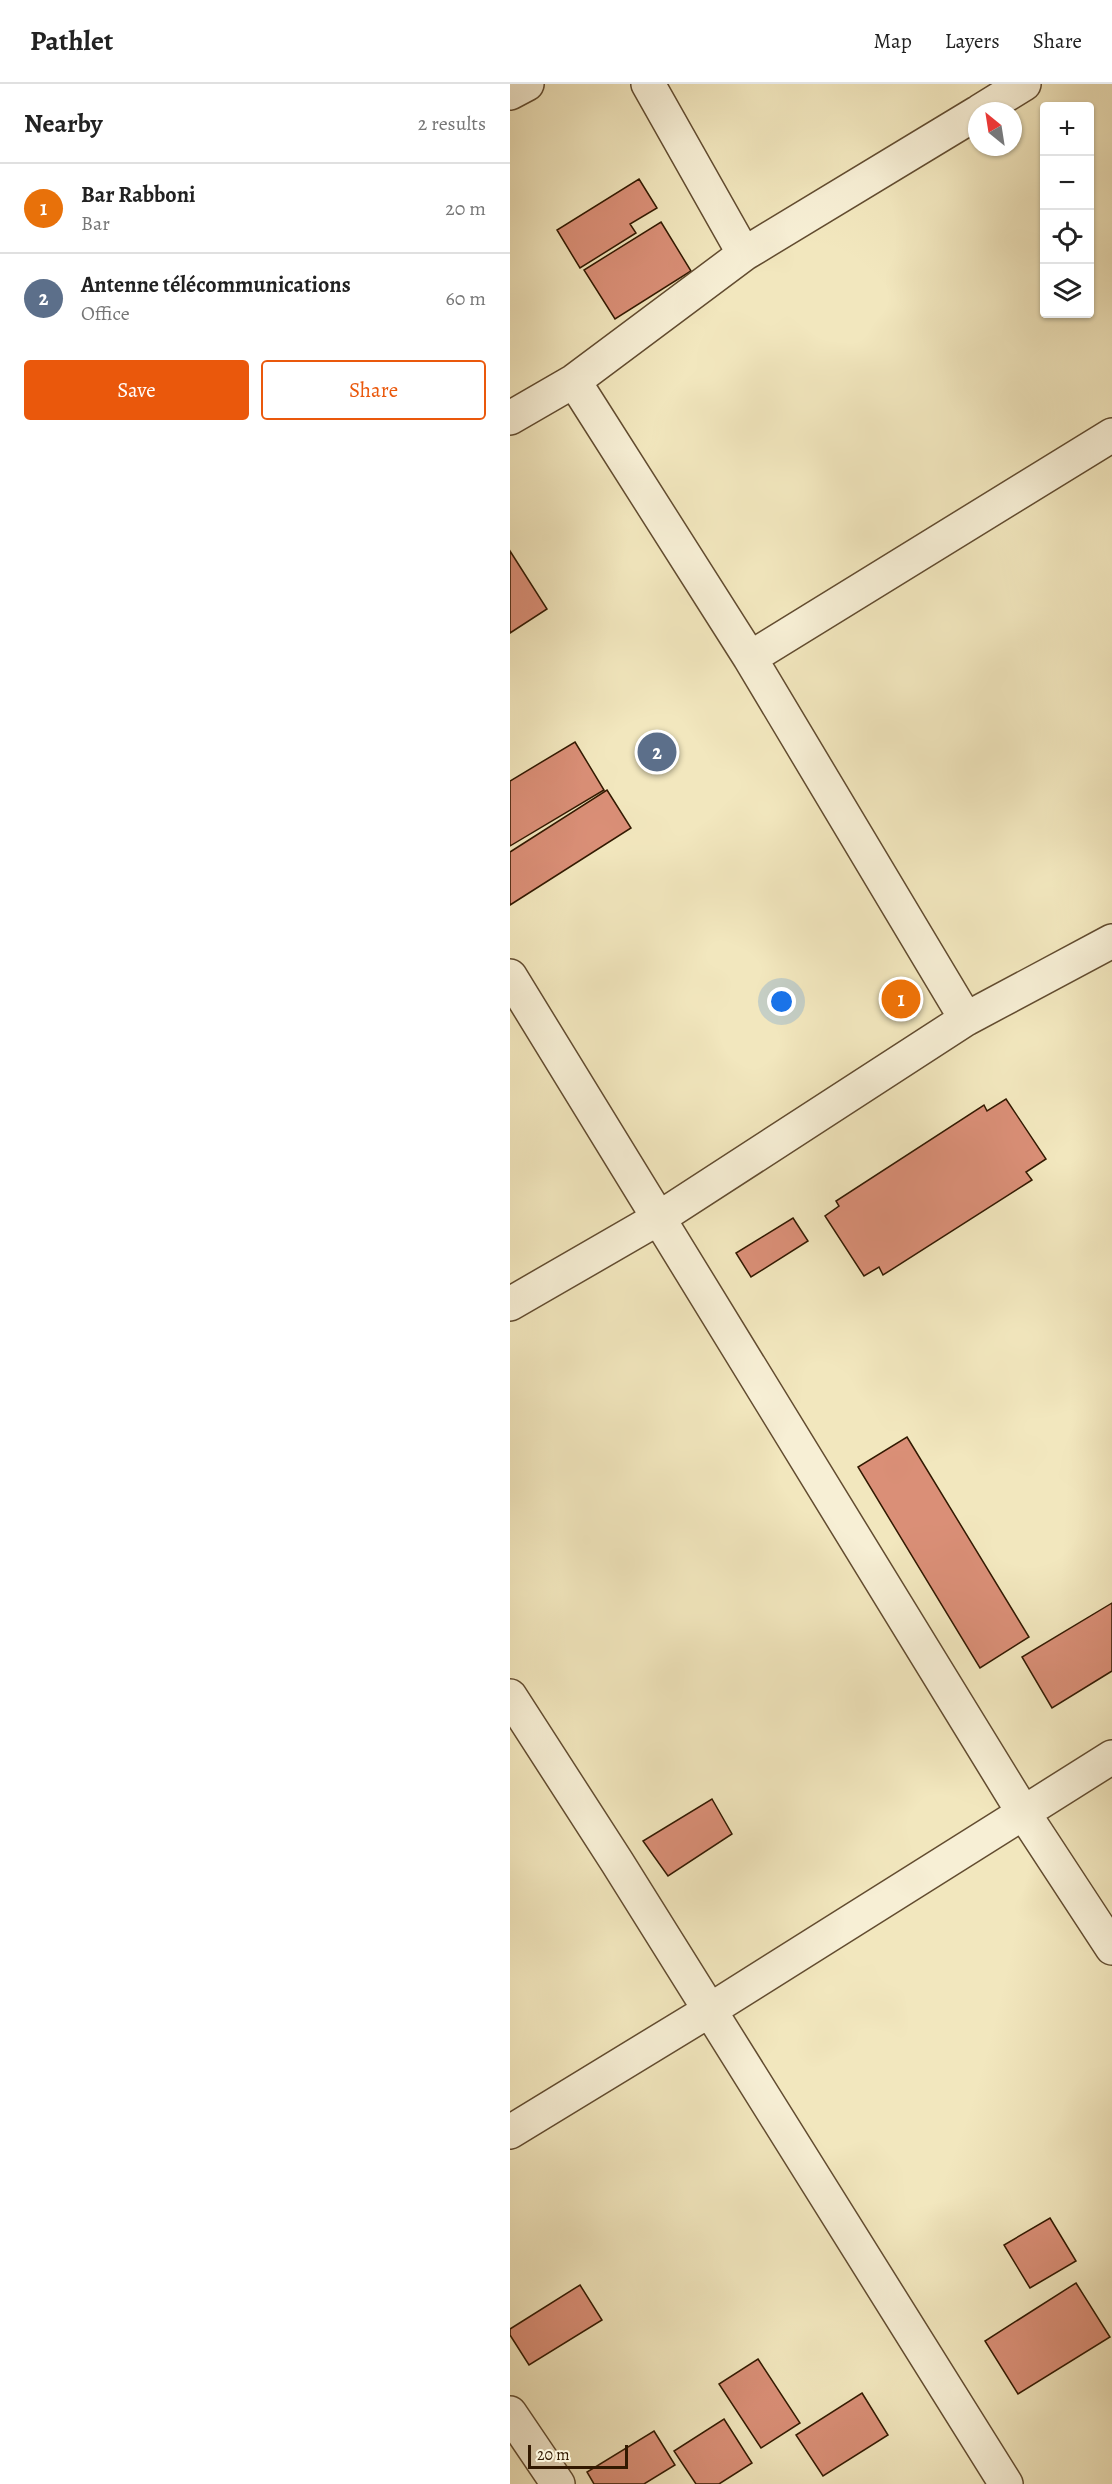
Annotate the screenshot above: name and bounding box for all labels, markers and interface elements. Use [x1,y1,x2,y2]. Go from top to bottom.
text: Pathlet [30,22,113,60]
text: Map [873,27,912,55]
text: Layers [945,27,1000,55]
text: Share [1033,27,1082,55]
north arrow [968,102,1022,156]
map controls [1040,102,1094,318]
button: + [1040,102,1094,156]
text: Nearby [24,106,103,141]
text: 2 results [418,110,486,137]
button: − [1040,156,1094,210]
text: Bar Rabboni [81,180,196,210]
text: 1 [40,195,47,222]
text: 20 m [445,195,486,222]
text: Bar [81,210,110,237]
button: locate [1040,210,1094,264]
button: layers [1040,264,1094,318]
text: Antenne télécommunications [81,270,351,300]
text: 2 [39,285,48,312]
text: 60 m [446,285,486,312]
text: Office [81,300,130,327]
button: Save [24,360,249,420]
button: Share [261,360,486,420]
pin: 2 [638,730,676,774]
pin: 1 [882,976,920,1022]
your location [767,987,796,1016]
scale bar [528,2442,628,2470]
text: 20 m [537,2444,570,2466]

